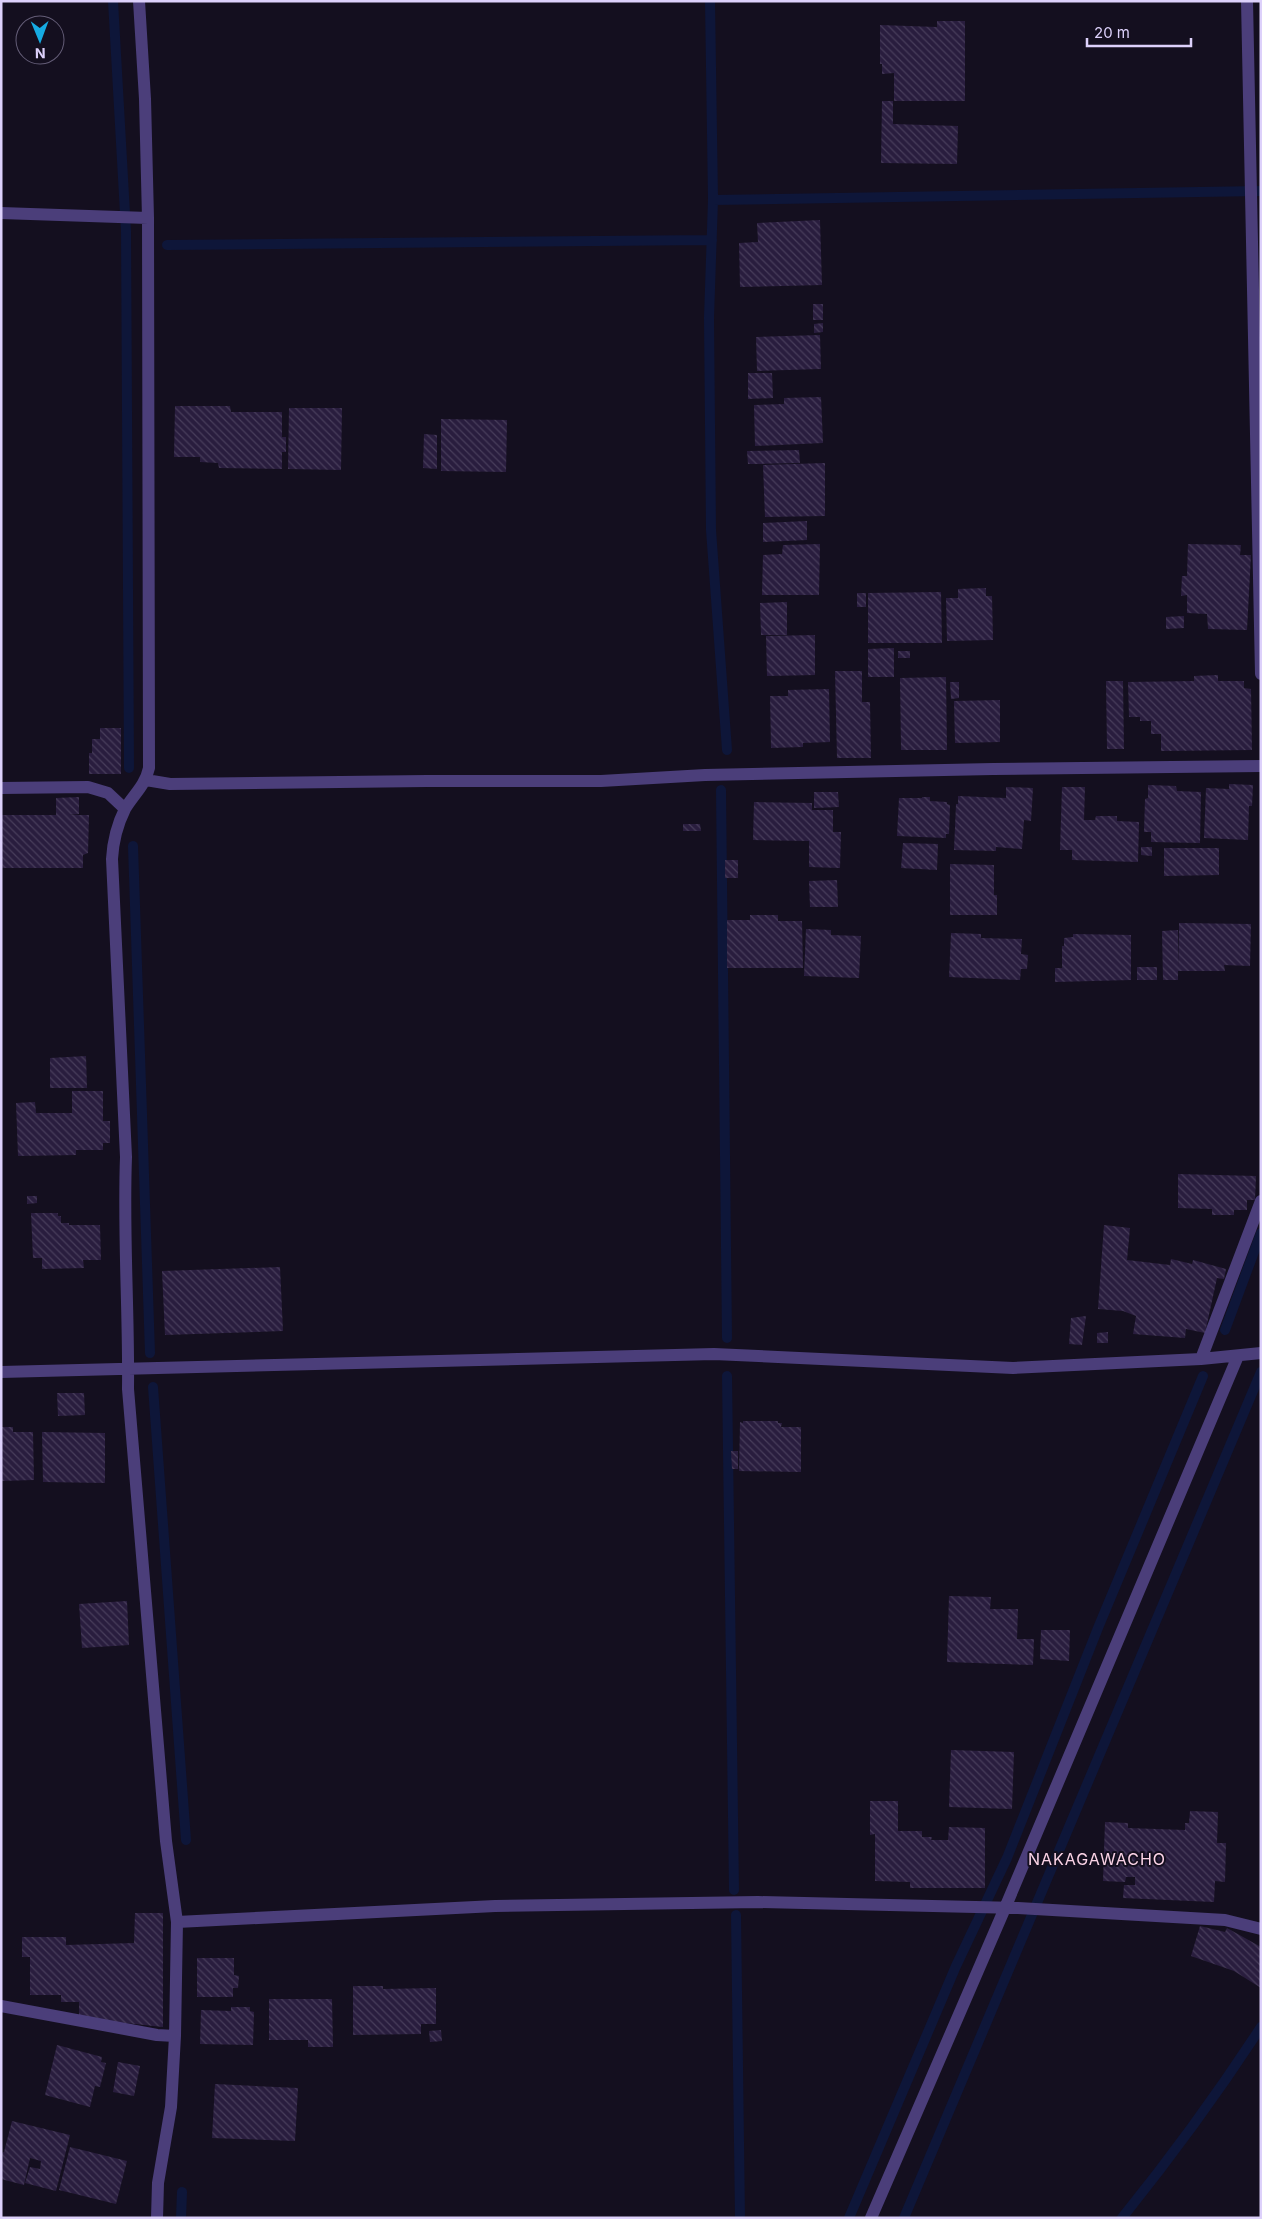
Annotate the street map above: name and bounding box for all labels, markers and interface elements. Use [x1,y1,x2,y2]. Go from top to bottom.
north arrow [15,15,65,65]
scale bar [1087,15,1191,47]
text: 20 m [1094,23,1130,42]
text: N [35,45,46,62]
district label: NAKAGAWACHO [1028,1849,1166,1869]

